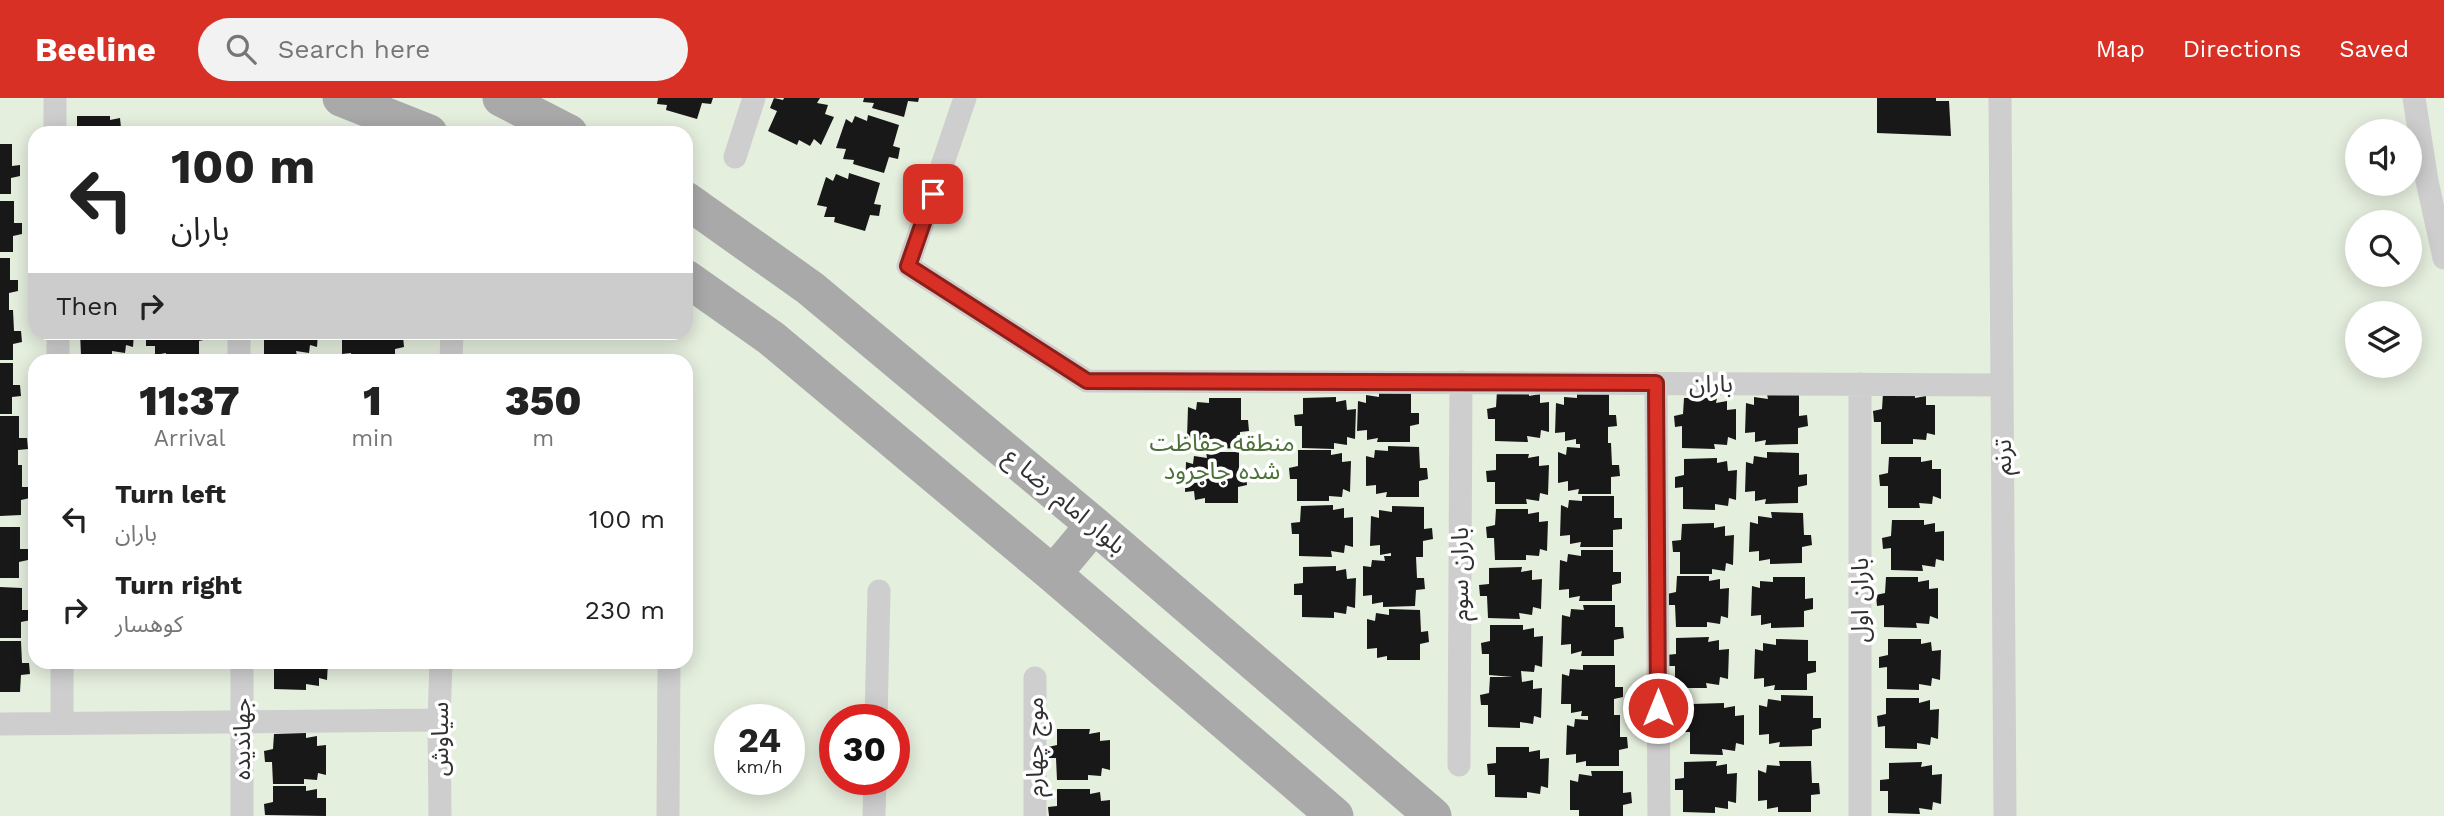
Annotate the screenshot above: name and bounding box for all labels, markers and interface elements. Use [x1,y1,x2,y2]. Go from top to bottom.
search box [198,18,688,81]
text: Beeline [35,30,156,69]
icon: search [222,30,260,68]
text: Search here [278,34,430,64]
text: Map [2096,35,2145,63]
text: Directions [2183,35,2301,63]
text: Saved [2339,35,2409,63]
map controls [2345,119,2422,378]
button: sound [2345,119,2422,196]
text: 100 m [171,137,315,195]
icon: left [56,154,147,245]
pin [903,164,963,224]
icon: arrive [914,175,952,213]
text: باران [171,210,229,248]
button: search [2345,210,2422,287]
icon: right [132,287,170,325]
text: Then [56,291,118,321]
button: layers [2345,301,2422,378]
street label: باران [1689,370,1733,398]
text: 11:37 [139,376,240,425]
text: 1 [363,376,382,425]
text: 350 [505,376,582,425]
text: Arrival [154,425,225,452]
text: min [351,425,393,452]
text: m [532,425,554,452]
park label: منطقه حفاظت شده جاجرود [1149,429,1295,485]
street label: ترنم [1989,439,2020,475]
street label: بلوار امام رضا ع [996,442,1131,563]
text: Turn left [115,479,226,509]
icon: left [56,500,94,538]
text: 100 m [589,504,665,534]
text: باران [115,520,157,547]
street label: باران سوم [1446,527,1478,621]
street label: باران اول [1846,557,1874,643]
text: Turn right [115,570,242,600]
icon: right [56,591,94,629]
text: 230 m [585,595,665,625]
text: کوهسار [115,611,183,638]
position arrow [1621,671,1695,745]
street label: موج چهارم [1021,697,1053,797]
street label: جهاندیده [228,698,256,780]
street label: سیاوش [426,702,454,776]
speed limit sign: 30 [819,704,910,795]
text: 24 [738,719,781,761]
text: km/h [736,756,783,777]

